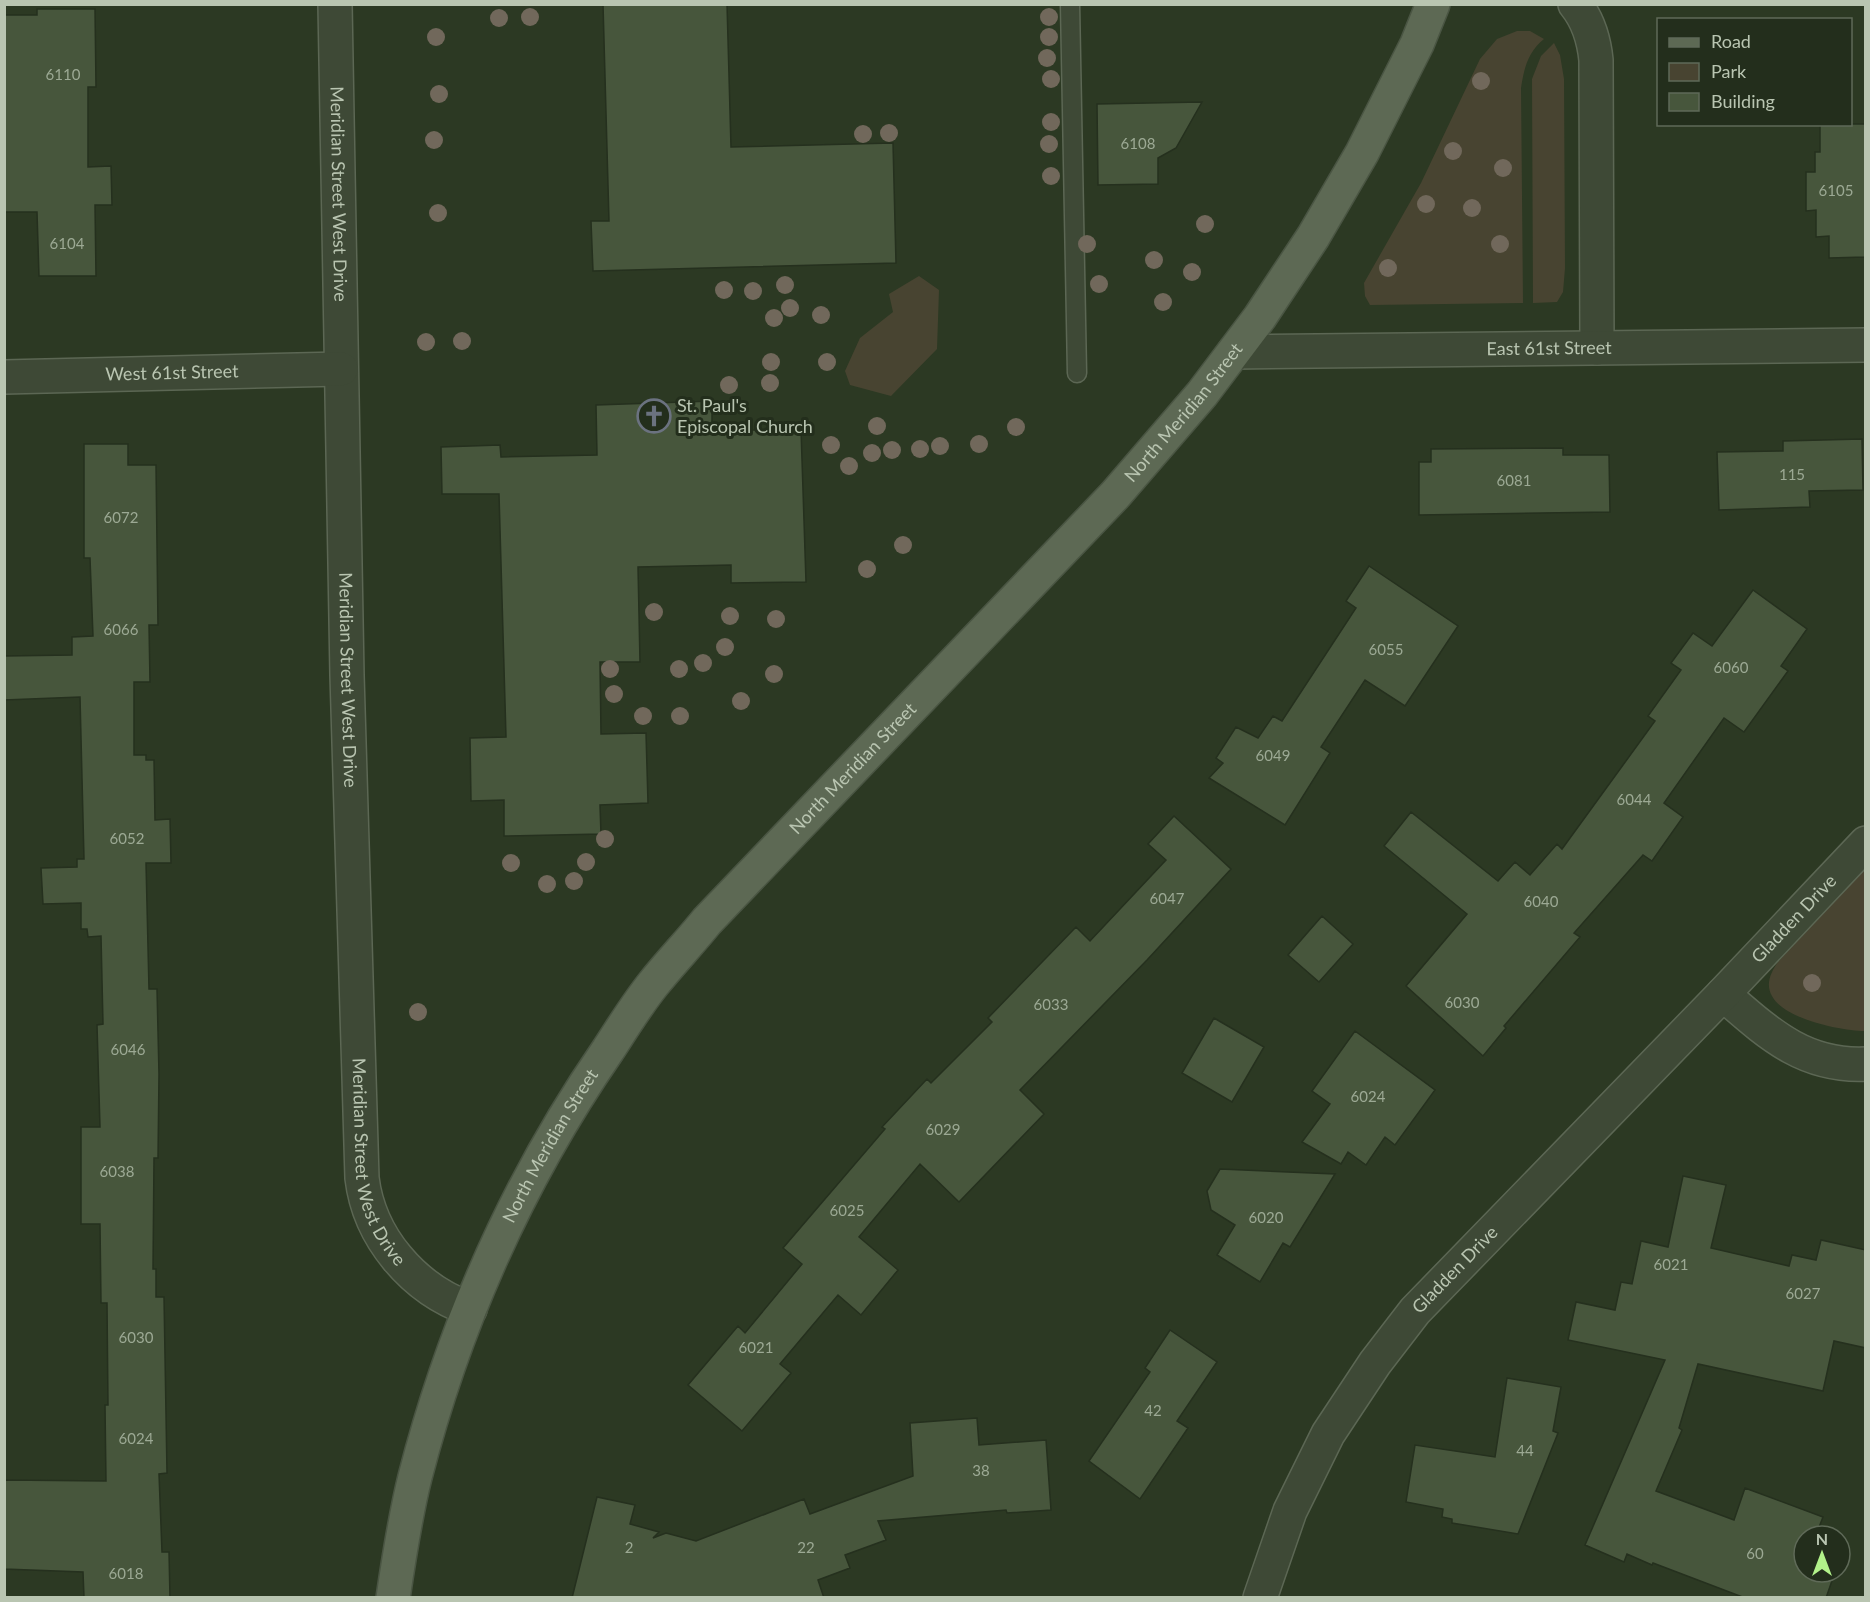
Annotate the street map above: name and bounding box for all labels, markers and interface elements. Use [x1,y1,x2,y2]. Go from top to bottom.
legend [1657,18,1852,126]
text: Road [1711,30,1751,52]
text: Park [1711,60,1747,82]
house number: 6110 [46,65,81,83]
street label: Meridian Street West Drive [326,86,352,302]
text: Building [1711,90,1775,112]
house number: 6108 [1121,134,1155,152]
house number: 6105 [1819,181,1853,199]
house number: 6104 [50,234,85,252]
street label: East 61st Street [1486,336,1612,359]
street label: North Meridian Street [1119,338,1247,486]
street label: West 61st Street [105,359,239,385]
place label: St. Paul's Episcopal Church [677,394,813,437]
church icon: St. Paul's Episcopal Church [636,398,672,434]
house number: 115 [1779,465,1805,483]
house number: 6081 [1497,471,1531,489]
house number: 6072 [104,508,138,526]
street label: Meridian Street West Drive [335,572,362,788]
house number: 6066 [104,620,139,638]
house number: 6055 [1369,640,1403,658]
house number: 6060 [1714,658,1749,676]
street label: North Meridian Street [784,697,921,838]
house number: 6049 [1256,746,1290,764]
house number: 6044 [1617,790,1652,808]
house number: 6052 [110,829,144,847]
street label: Gladden Drive [1746,869,1840,967]
house number: 6047 [1150,889,1185,907]
house number: 6040 [1524,892,1559,910]
house number: 6030 [1445,993,1480,1011]
house number: 6033 [1034,995,1068,1013]
house number: 6046 [111,1040,146,1058]
street label: Meridian Street West Drive [348,1058,411,1270]
street label: North Meridian Street [497,1064,602,1226]
house number: 6024 [1351,1087,1386,1105]
house number: 6029 [926,1120,960,1138]
house number: 6038 [100,1162,134,1180]
house number: 6025 [830,1201,864,1219]
house number: 6020 [1249,1208,1284,1226]
street label: Gladden Drive [1407,1221,1502,1318]
house number: 6021 [1654,1255,1688,1273]
house number: 6027 [1786,1284,1821,1302]
house number: 6030 [119,1328,154,1346]
house number: 6021 [739,1338,773,1356]
house number: 42 [1144,1401,1162,1419]
house number: 6024 [119,1429,154,1447]
house number: 44 [1516,1441,1534,1459]
house number: 38 [972,1461,990,1479]
north arrow [1792,1524,1852,1584]
text: N [1816,1529,1828,1548]
house number: 2 [625,1538,633,1556]
house number: 22 [797,1538,815,1556]
house number: 60 [1746,1544,1764,1562]
house number: 6018 [109,1564,143,1582]

